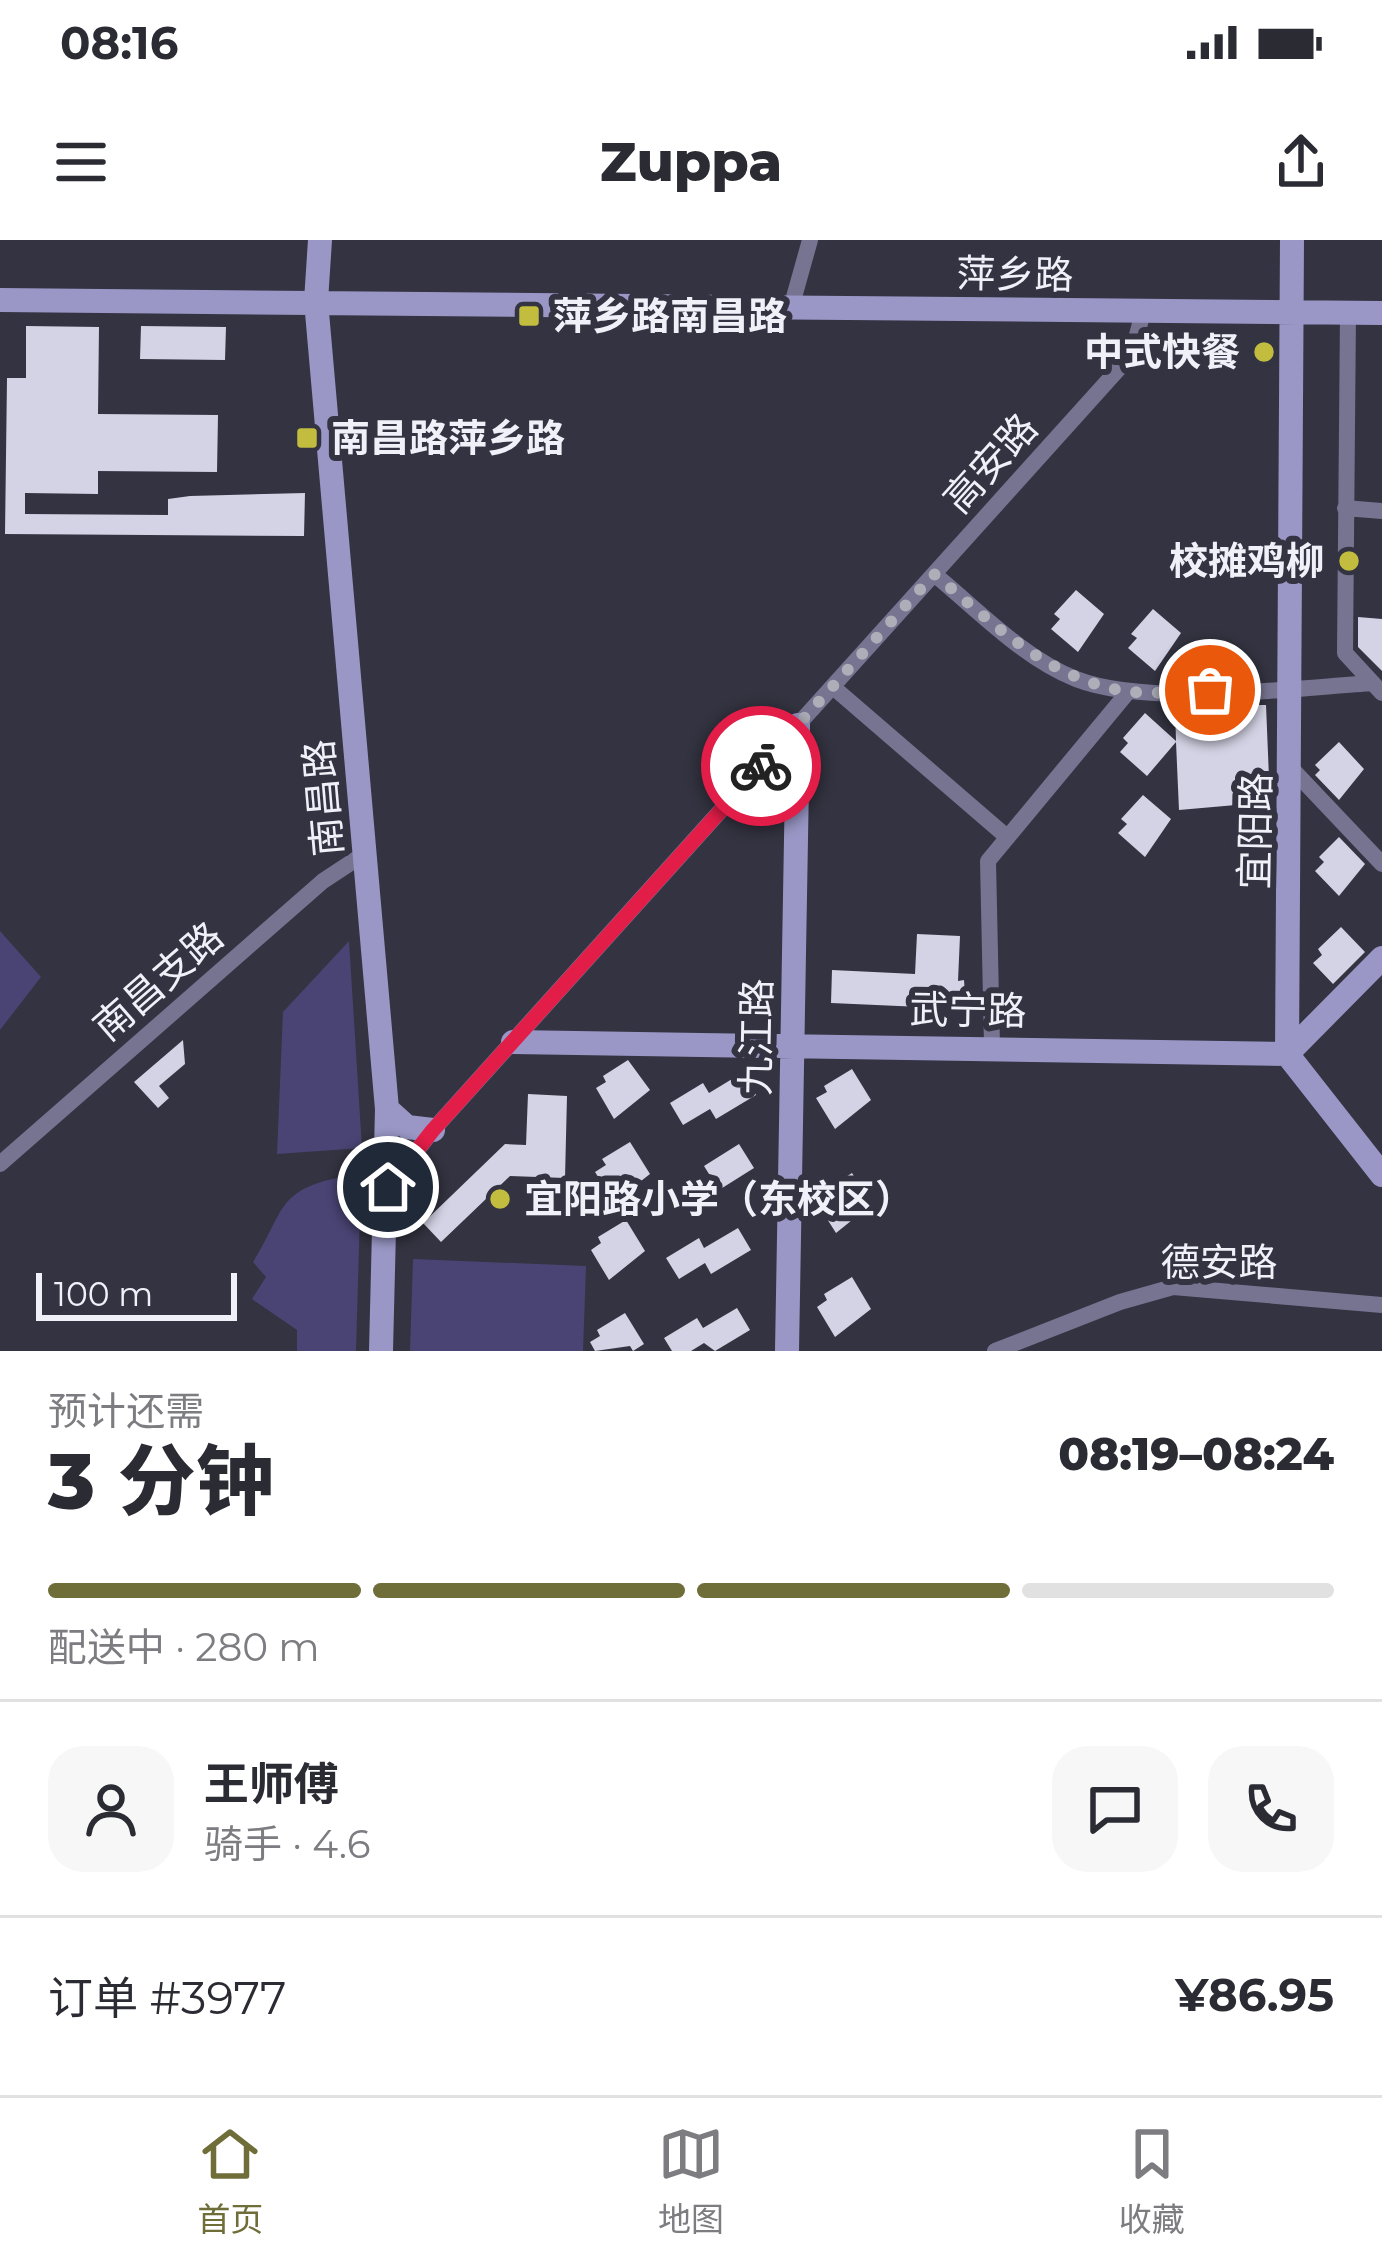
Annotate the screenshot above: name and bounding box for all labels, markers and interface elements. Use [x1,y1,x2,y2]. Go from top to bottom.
text: 08:16 [60,15,178,70]
icon: menu [48,129,114,195]
text: Zuppa [600,129,782,195]
icon: share [1268,129,1334,195]
street label: 萍乡路 [956,249,1074,299]
place label: 萍乡路南昌路 [553,292,787,340]
marker: 萍乡路南昌路 [516,303,542,329]
place label: 中式快餐 [1084,328,1240,376]
marker: 中式快餐 [1251,339,1277,365]
street label: 高安路 [933,403,1047,523]
place label: 南昌路萍乡路 [331,414,565,462]
marker: 南昌路萍乡路 [294,425,320,451]
place label: 校摊鸡柳 [1169,537,1325,585]
marker: 校摊鸡柳 [1336,548,1362,574]
pin [1159,639,1261,741]
icon: bag [1177,657,1243,723]
courier [701,706,821,826]
icon: bike [728,733,794,799]
street label: 南昌路 [294,738,352,858]
street label: 宜阳路 [1230,772,1280,890]
street label: 南昌支路 [83,912,233,1050]
street label: 九江路 [731,978,781,1096]
street label: 武宁路 [909,985,1027,1035]
pin [337,1136,439,1238]
icon: home [355,1154,421,1220]
place label: 宜阳路小学（东校区） [524,1175,914,1223]
marker: 宜阳路小学（东校区） [487,1186,513,1212]
street label: 德安路 [1160,1238,1278,1286]
scale bar [36,1267,237,1320]
text: 100 m [54,1274,153,1314]
text: 预计还需 [48,1387,204,1435]
text: 08:19–08:24 [1058,1426,1334,1481]
text: 3 分钟 [48,1433,274,1529]
text: 配送中 · 280 m [48,1623,320,1671]
button: person [48,1746,174,1872]
button: chat [1052,1746,1178,1872]
button: phone [1208,1746,1334,1872]
text: 王师傅 [204,1756,339,1811]
text: 骑手 · 4.6 [204,1820,370,1868]
text: ¥86.95 [1175,1967,1334,2022]
text: 订单 #3977 [48,1970,287,2025]
tab: 首页 [197,2121,263,2241]
tab: 地图 [658,2121,724,2241]
tab: 收藏 [1119,2121,1185,2241]

